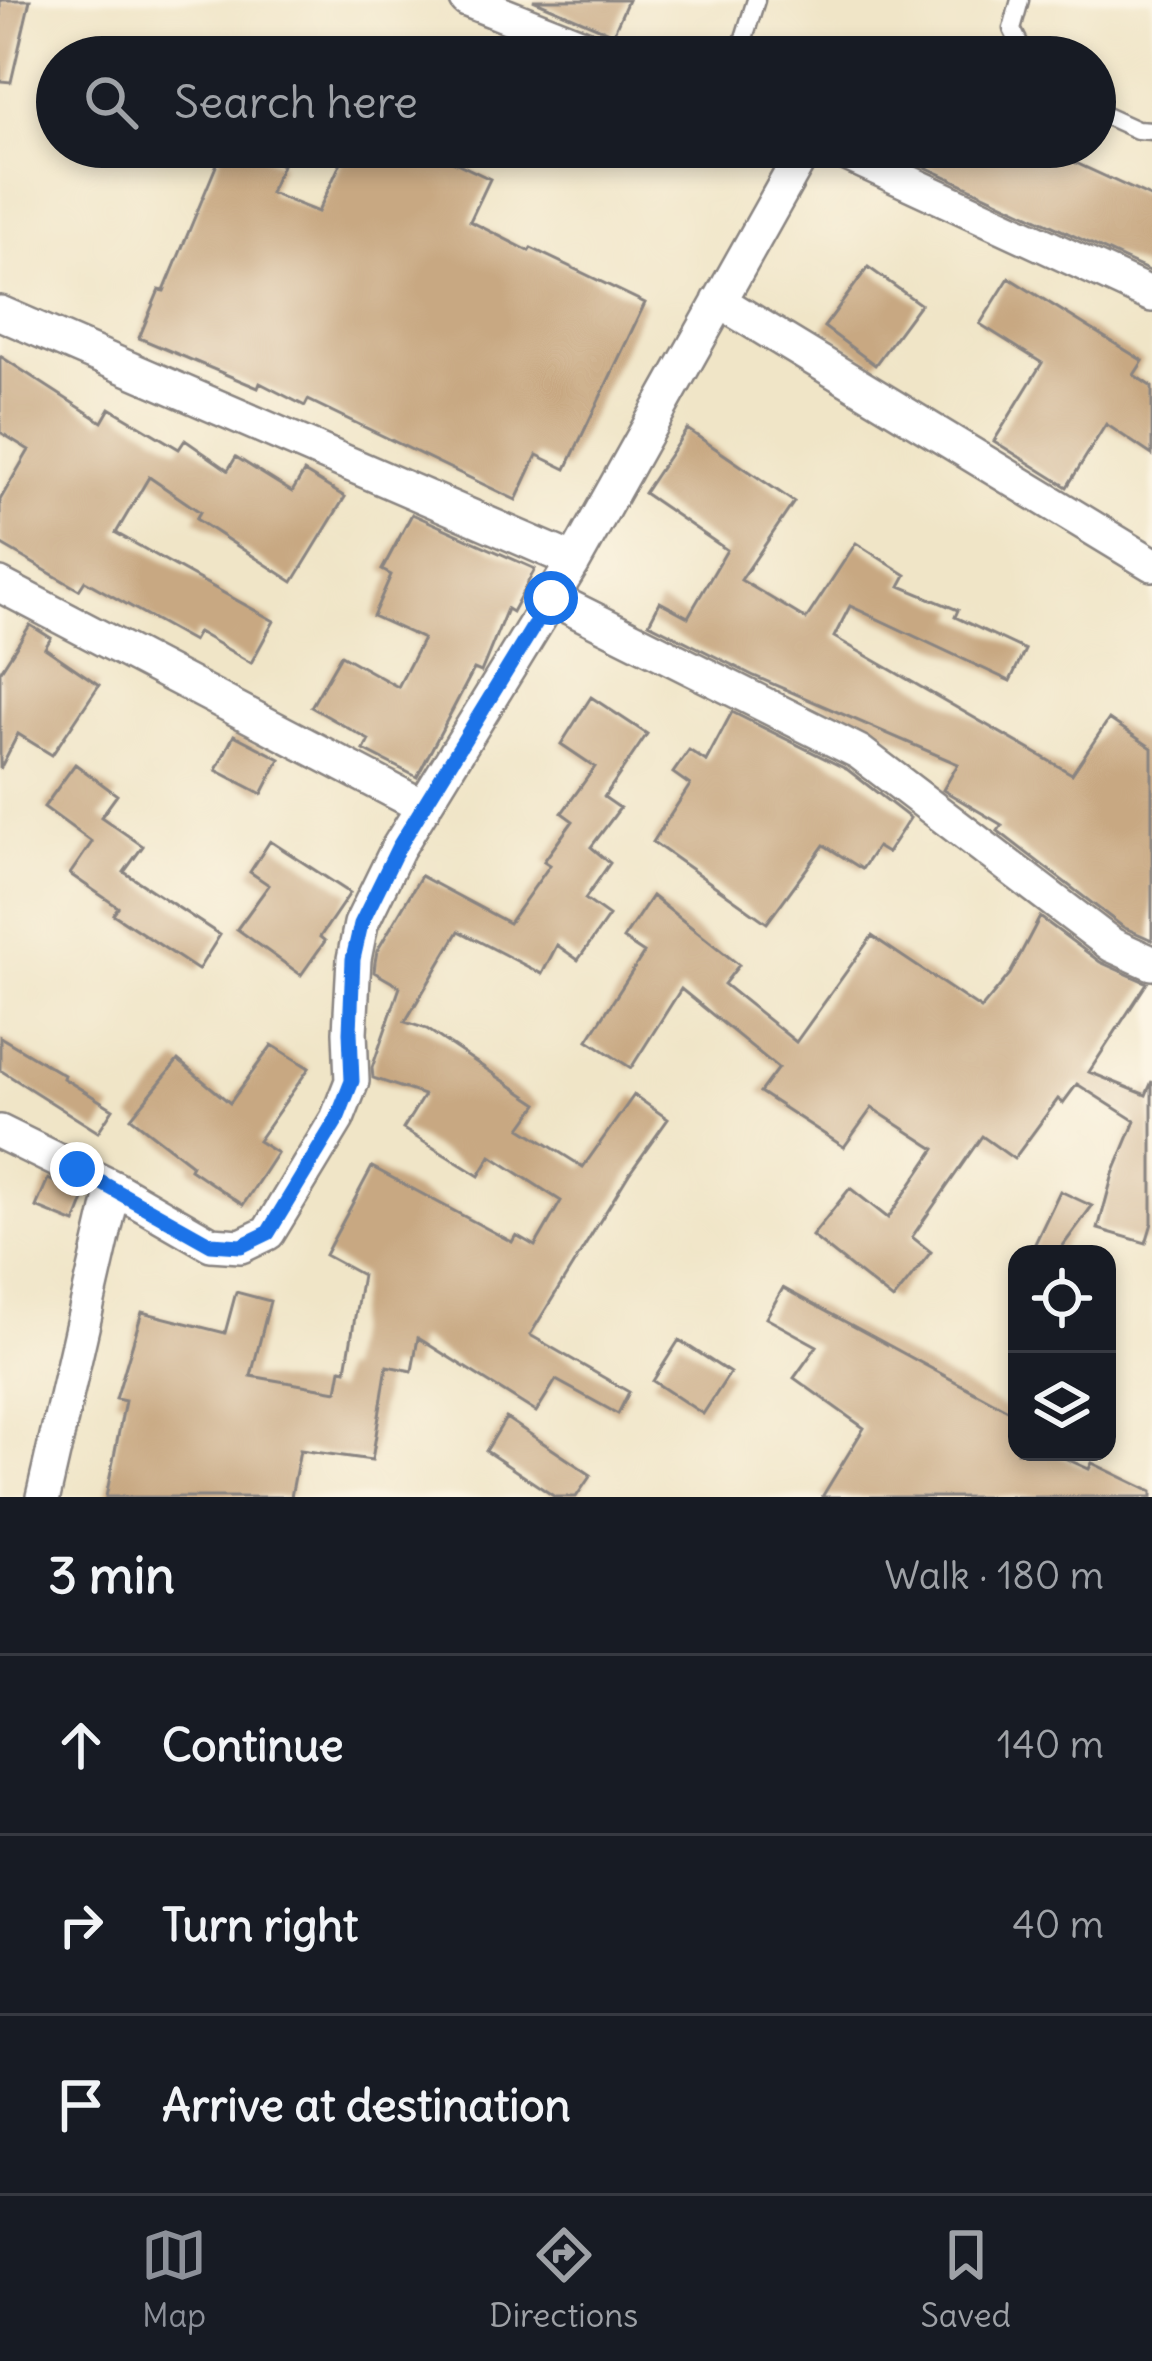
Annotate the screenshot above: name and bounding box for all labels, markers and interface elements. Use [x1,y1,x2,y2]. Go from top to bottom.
search box [36,36,1116,168]
icon: search [78,69,144,135]
text: Search here [174,74,418,130]
route start [524,571,578,625]
route end [50,1142,104,1196]
map controls [1008,1245,1116,1461]
button: locate [1008,1245,1116,1353]
button: layers [1008,1353,1116,1461]
text: 3 min [48,1543,175,1607]
text: Walk · 180 m [885,1551,1104,1600]
icon: ahead [48,1712,114,1778]
text: Continue [162,1717,344,1773]
text: 140 m [997,1720,1104,1769]
icon: right [48,1892,114,1958]
text: Turn right [162,1897,358,1953]
text: 40 m [1012,1900,1104,1949]
icon: arrive [48,2072,114,2138]
text: Arrive at destination [162,2077,571,2133]
tab: Map [141,2222,207,2336]
tab: Directions [489,2222,638,2336]
tab: Saved [921,2222,1011,2336]

